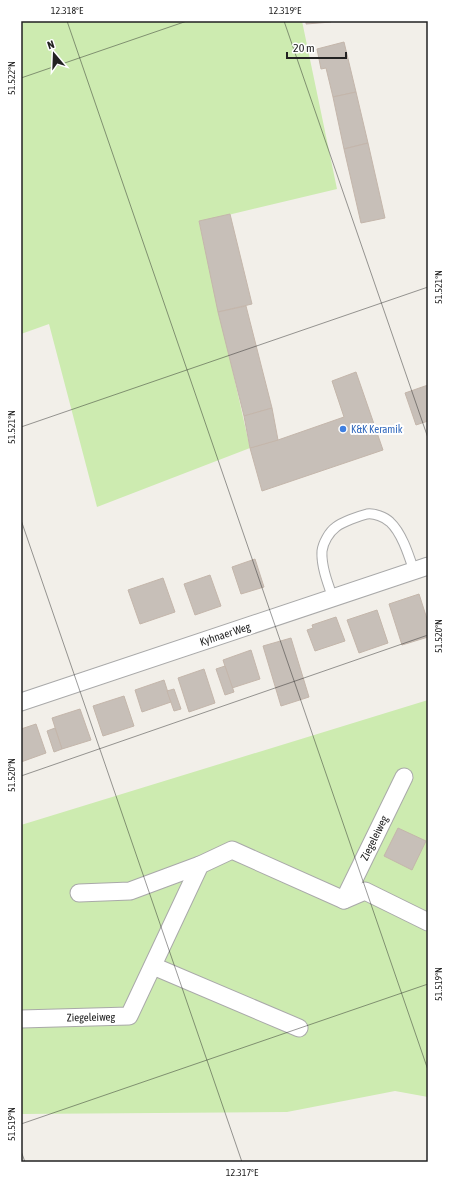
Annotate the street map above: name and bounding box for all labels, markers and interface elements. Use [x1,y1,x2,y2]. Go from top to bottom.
text: 12.318°E [51,5,84,16]
text: 12.319°E [269,5,302,16]
north arrow [34,34,74,74]
scale bar [287,34,346,60]
text: N [46,38,56,51]
text: 20 m [293,41,315,55]
text: 51.522°N [6,61,17,95]
text: 51.521°N [433,270,444,304]
text: 51.521°N [6,410,17,444]
place label: K&K Keramik [351,423,403,435]
marker: K&K Keramik [338,424,348,434]
text: 51.520°N [433,619,444,653]
street label: Kyhnaer Weg [198,620,252,648]
text: 51.520°N [6,758,17,792]
street label: Ziegeleiweg [358,813,390,862]
text: 51.519°N [433,967,444,1001]
street label: Ziegeleiweg [67,1011,116,1023]
text: 51.519°N [6,1107,17,1141]
text: 12.317°E [226,1167,259,1178]

